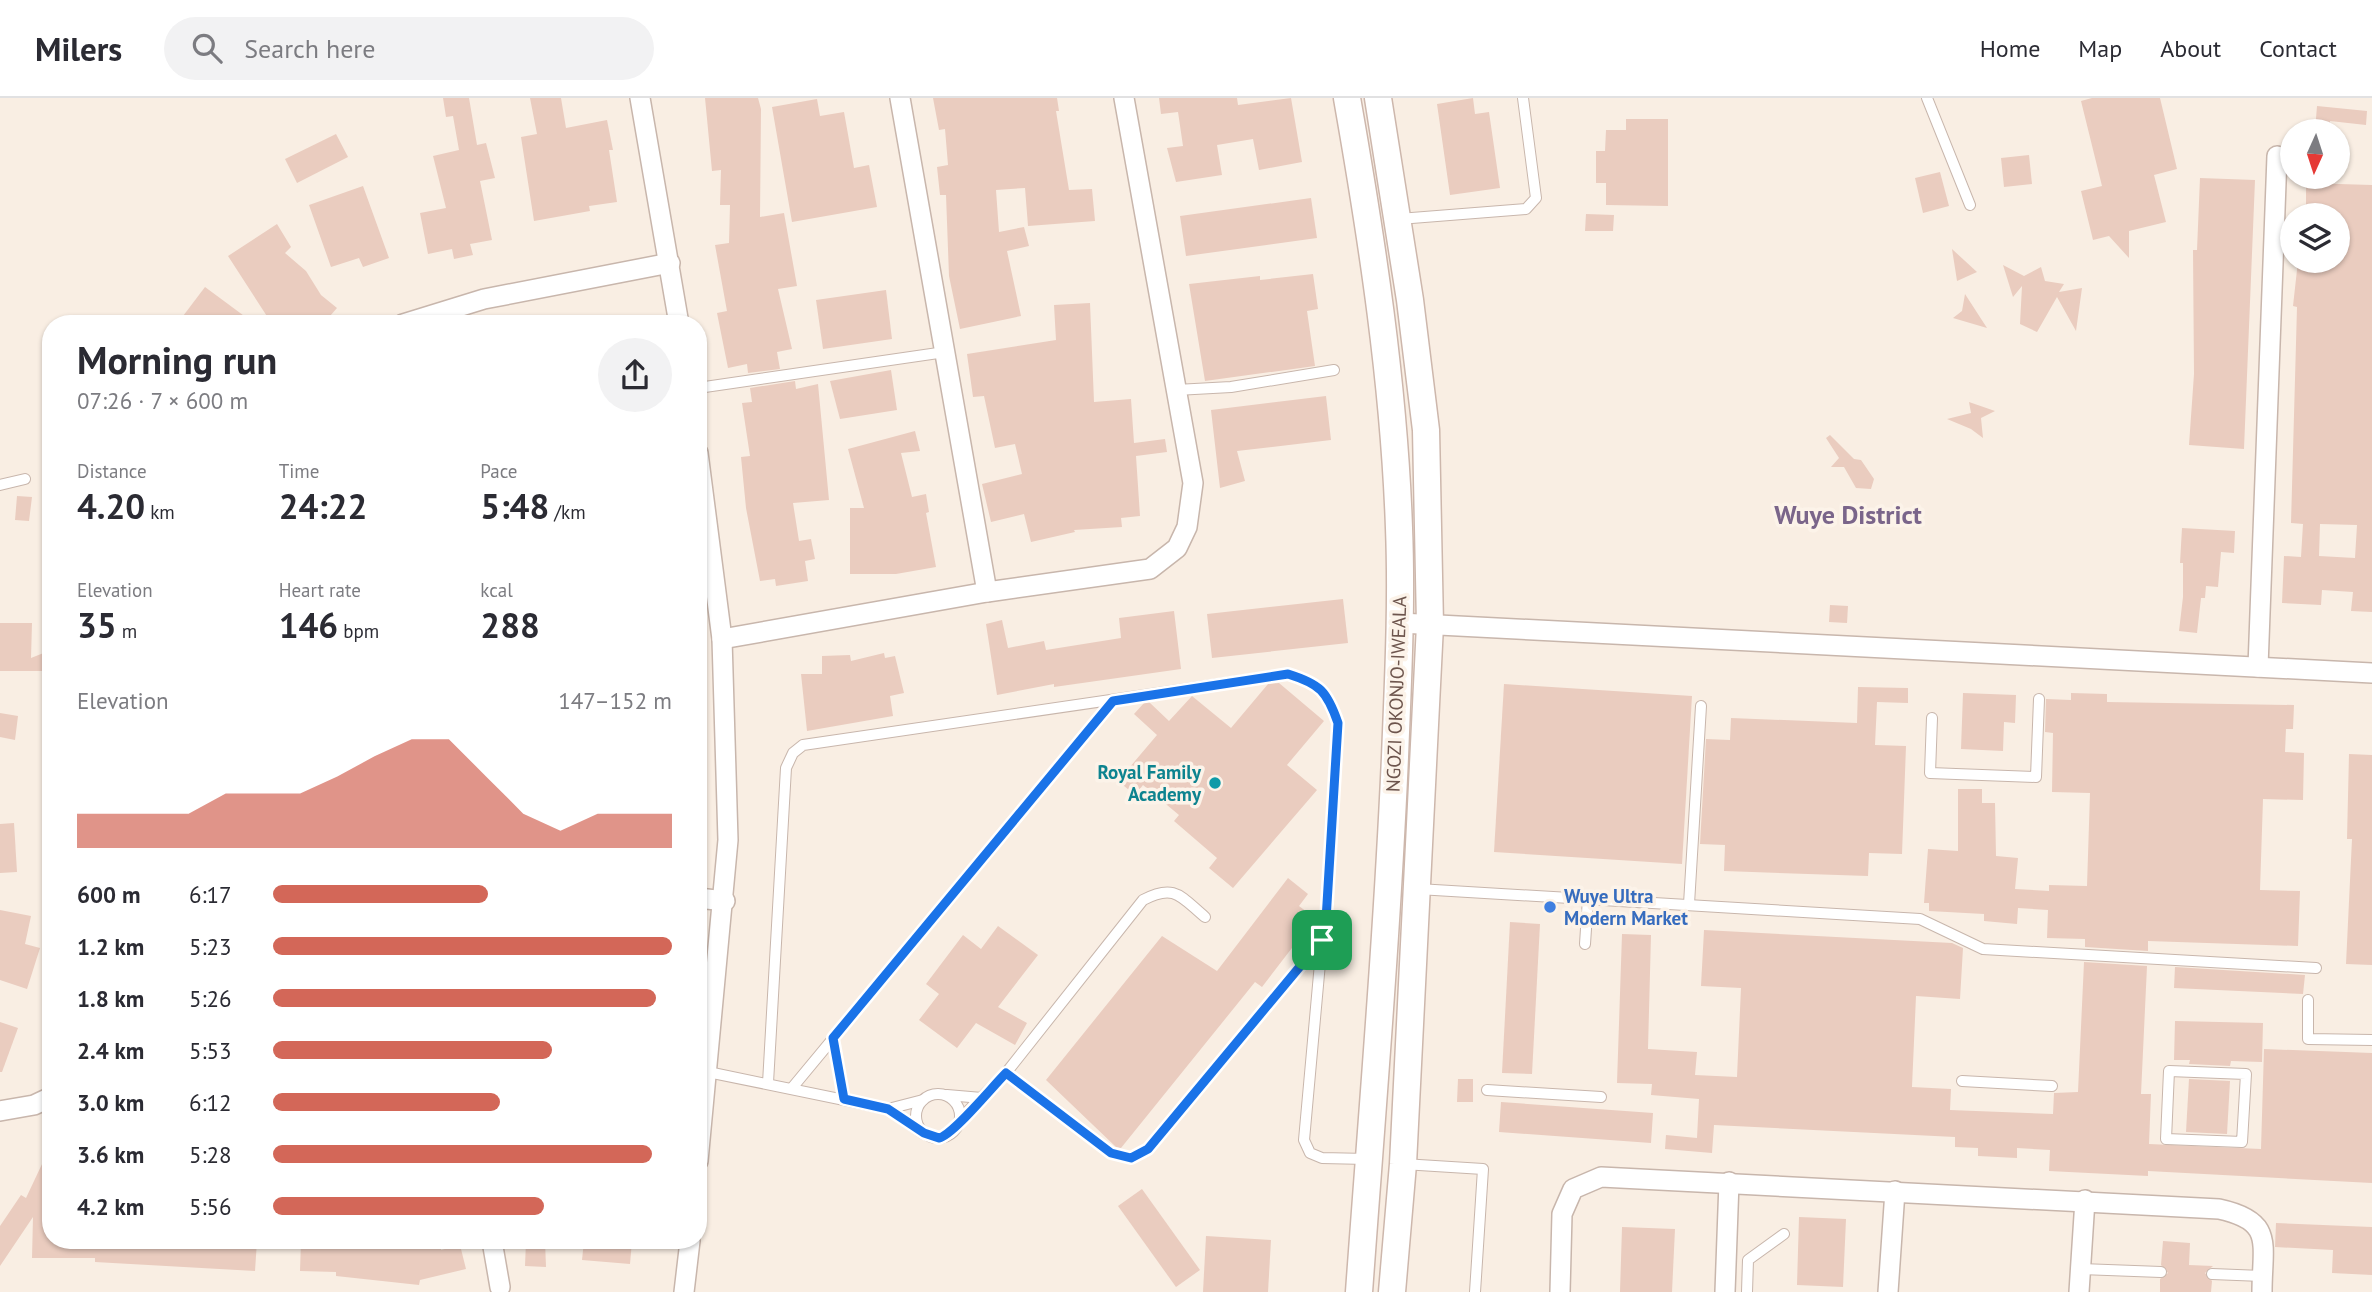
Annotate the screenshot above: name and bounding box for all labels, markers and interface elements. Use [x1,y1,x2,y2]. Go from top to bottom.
search box [164,17,654,80]
text: Milers [35,27,122,70]
icon: search [188,29,226,67]
text: Search here [244,32,375,65]
text: Home [1980,33,2040,64]
text: Map [2078,33,2122,64]
text: About [2160,33,2221,64]
text: Contact [2259,33,2337,64]
north arrow [2280,119,2350,189]
map controls [2280,119,2350,273]
button: layers [2280,203,2350,273]
text: Morning run [77,335,277,384]
button: share [598,338,672,412]
text: 07:26 · 7 × 600 m [77,386,248,415]
text: Distance [77,459,147,483]
text: Time [279,459,319,483]
text: Pace [480,459,518,483]
text: 4.20 [77,483,145,529]
text: 24:22 [279,483,367,529]
text: 5:48 [480,483,549,529]
district label: Wuye District [1774,498,1922,531]
text: km [145,500,175,524]
text: /km [549,500,586,524]
text: Elevation [77,578,153,602]
text: Heart rate [279,578,361,602]
text: kcal [480,578,513,602]
street label: NGOZI OKONJO-IWEALA [1381,595,1411,793]
text: 35 [77,602,117,648]
text: 146 [279,602,338,648]
text: 288 [480,602,540,648]
text: m [117,619,137,643]
text: bpm [338,619,379,643]
text: Elevation [77,686,169,715]
text: 147–152 m [558,686,672,715]
place label: Royal Family Academy [1097,760,1202,806]
marker: Royal Family Academy [1207,775,1223,791]
text: 600 m [77,880,140,909]
text: 6:17 [189,880,232,909]
place label: Wuye Ultra Modern Market [1564,884,1688,930]
marker: Wuye Ultra Modern Market [1542,899,1558,915]
pin [1292,910,1352,970]
icon: arrive [1303,921,1341,959]
text: 1.2 km [77,932,144,961]
text: 5:23 [189,932,232,961]
text: 1.8 km [77,984,144,1013]
text: 5:26 [189,984,232,1013]
text: 2.4 km [77,1036,144,1065]
text: 5:53 [189,1036,232,1065]
text: 3.0 km [77,1088,144,1117]
text: 6:12 [189,1088,232,1117]
text: 3.6 km [77,1140,144,1169]
text: 5:28 [189,1140,232,1169]
text: 4.2 km [77,1192,144,1221]
text: 5:56 [189,1192,232,1221]

